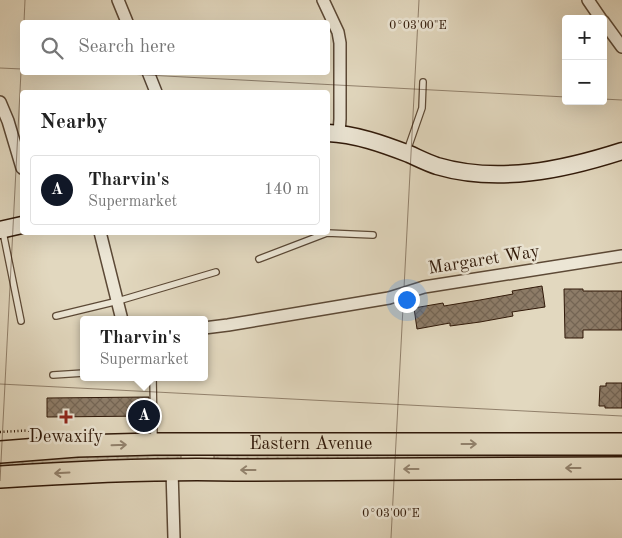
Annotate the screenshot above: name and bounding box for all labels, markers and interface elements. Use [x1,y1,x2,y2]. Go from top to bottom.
map controls [562,15,607,105]
button: + [562,15,607,60]
search box [20,20,330,75]
text: 0°03'00"E [389,20,447,32]
icon: search [38,34,66,62]
text: Search here [78,38,175,57]
button: − [562,60,607,105]
text: Nearby [40,112,108,133]
text: Tharvin's [88,171,169,190]
text: A [51,182,63,198]
text: 140 m [264,182,309,198]
text: Supermarket [88,194,177,210]
street label: Margaret Way [427,242,542,278]
your location [394,287,420,313]
popup [80,316,208,381]
text: Tharvin's [99,329,181,348]
text: Supermarket [99,352,189,368]
pin: A [128,397,160,435]
marker: Dewaxify [59,410,73,424]
place label: Dewaxify [29,428,104,446]
street label: Eastern Avenue [249,435,372,453]
one-way arrow [460,439,476,449]
one-way arrow [110,440,126,449]
one-way arrow [566,463,582,473]
one-way arrow [403,464,420,474]
one-way arrow [241,465,257,475]
one-way arrow [54,468,70,477]
text: 0°03'00"E [362,508,420,520]

